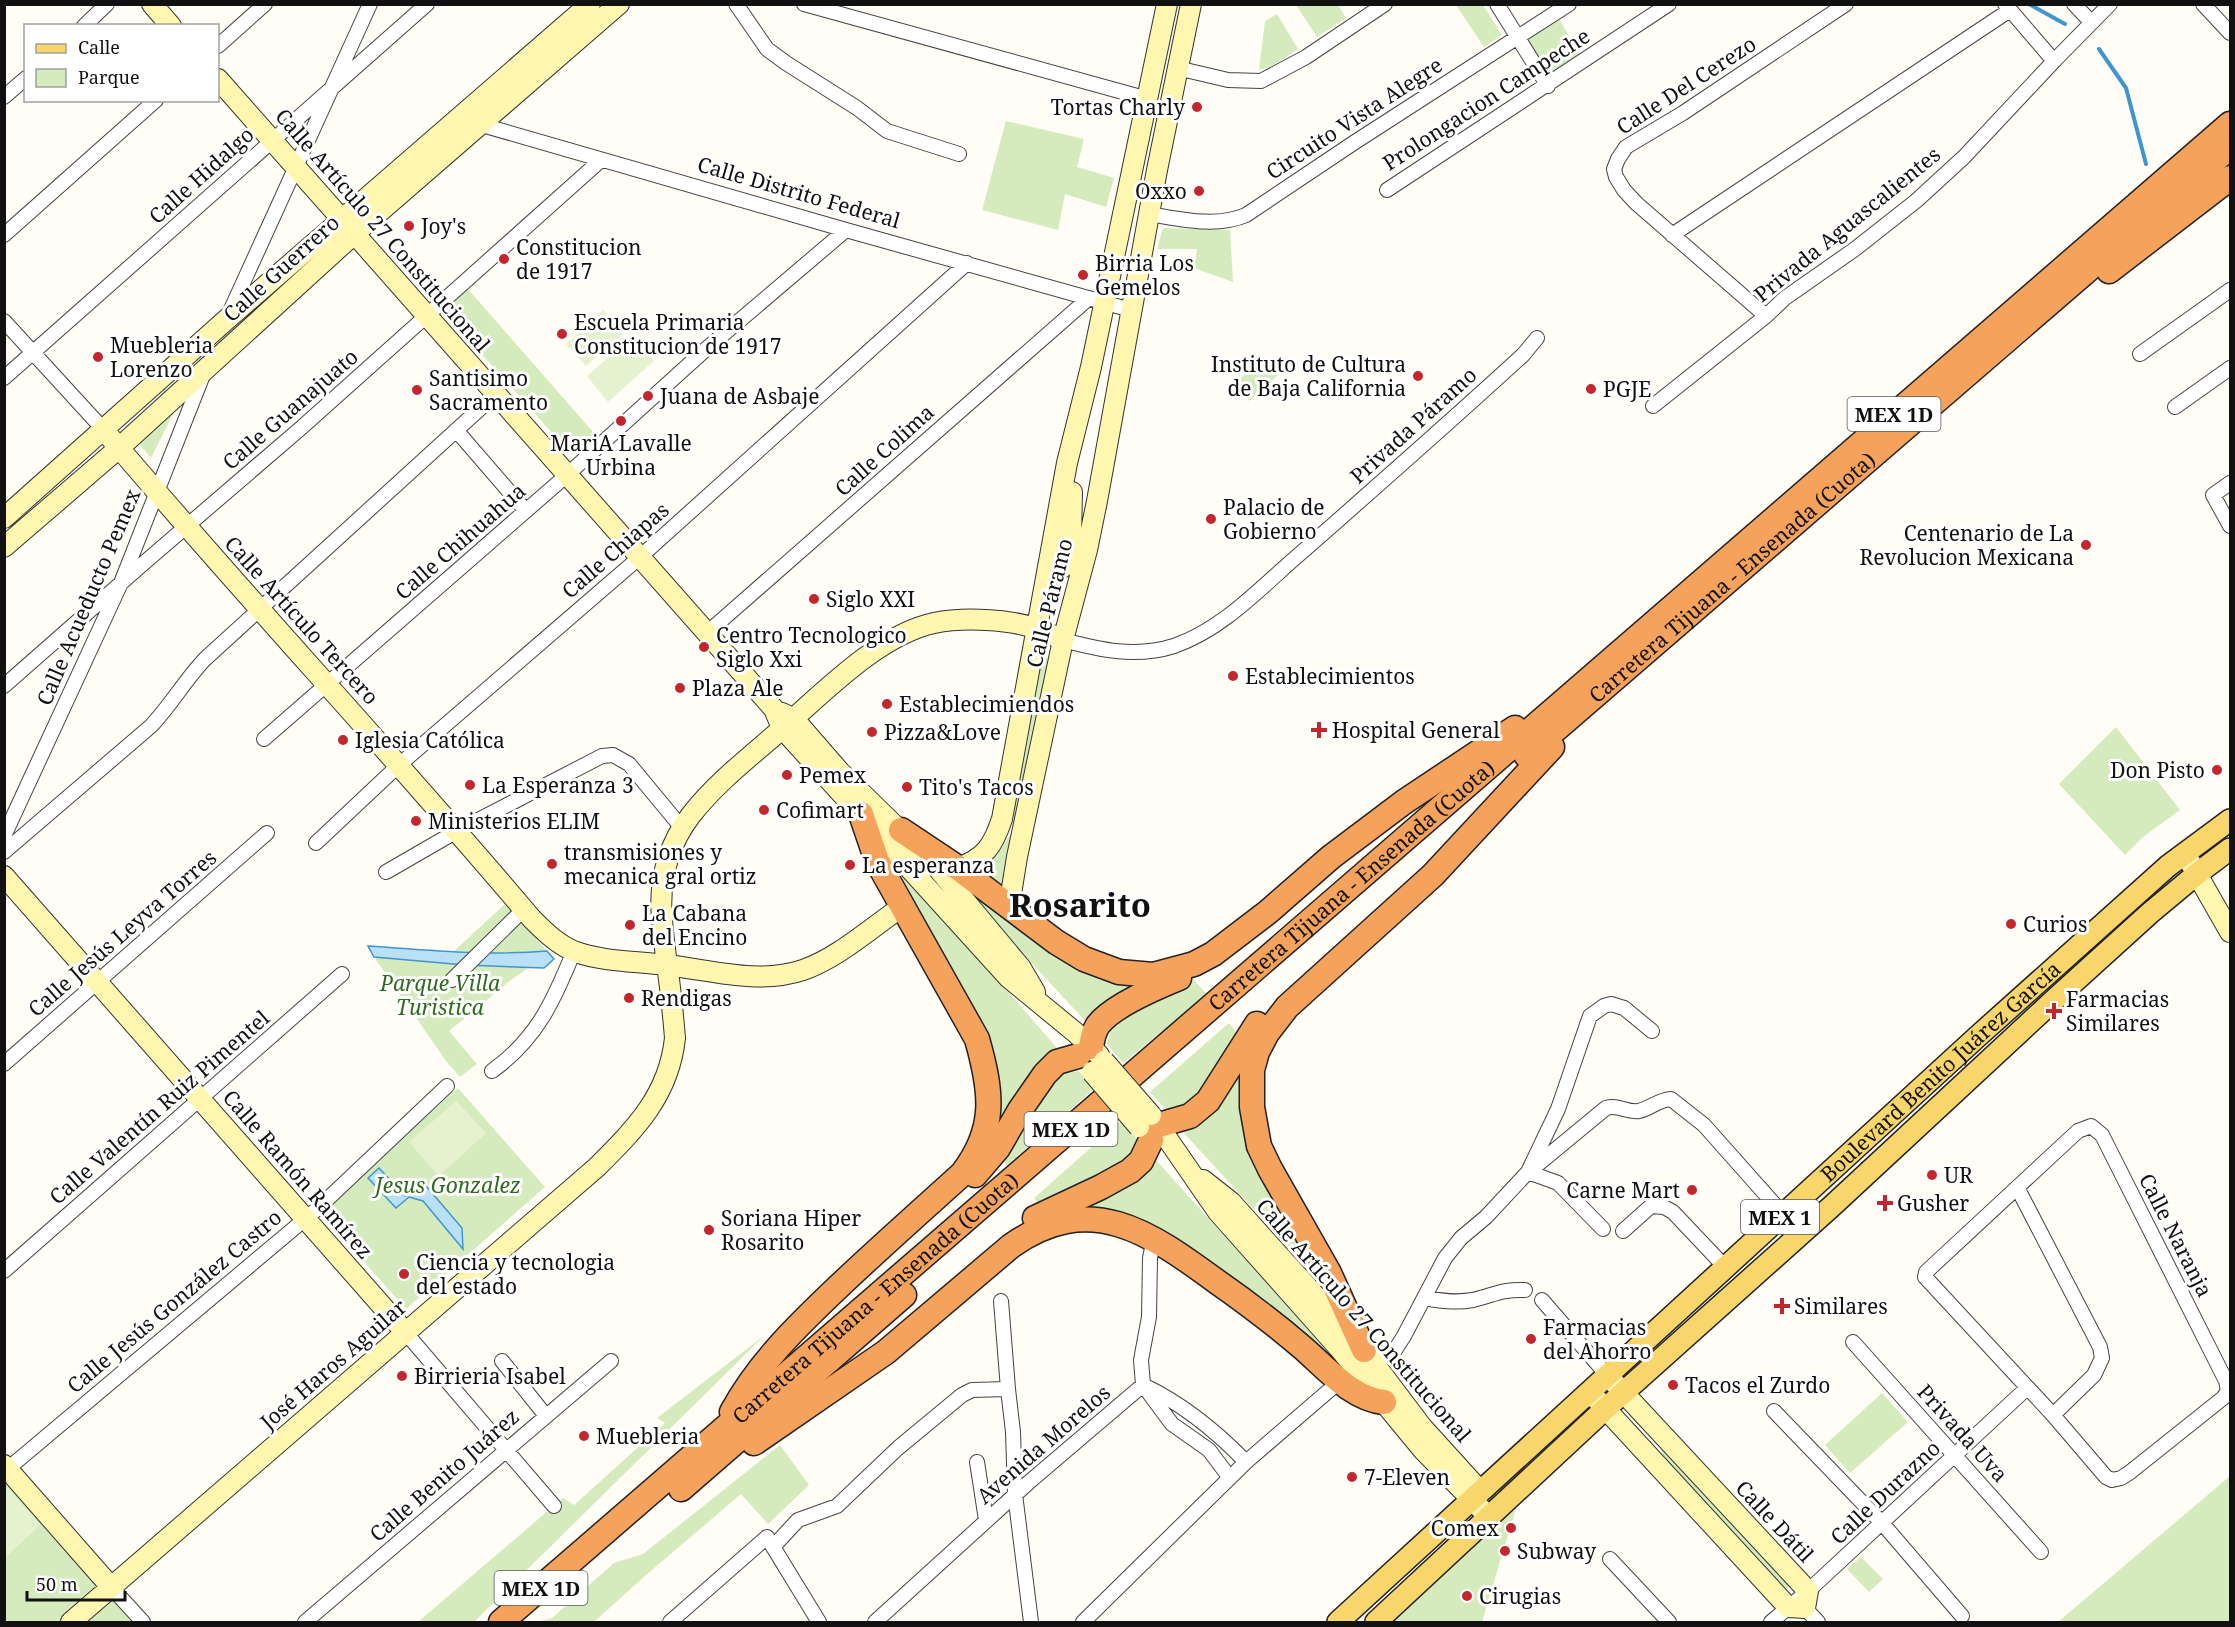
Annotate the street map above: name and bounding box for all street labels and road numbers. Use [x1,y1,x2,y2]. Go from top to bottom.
street label: Prolongacion Campeche [1377,21,1595,177]
street label: Calle Del Cerezo [1611,29,1761,141]
street label: Circuito Vista Alegre [1260,50,1448,186]
street label: Calle Artículo 27 Constitucional [269,102,497,358]
street label: Calle Hidalgo [142,120,260,230]
street label: Privada Aguascalientes [1748,140,1946,308]
street label: Calle Distrito Federal [694,150,904,234]
street label: Calle Guerrero [217,208,345,328]
street label: Calle Guanajuato [216,342,364,476]
street label: Privada Páramo [1344,361,1482,489]
road number: MEX 1D [1848,397,1940,431]
street label: Calle Colima [828,398,940,502]
street label: Carretera Tijuana - Ensenada (Cuota) [1583,446,1881,709]
street label: Calle Chihuahua [389,477,531,605]
street label: Calle Acueducto Pemex [30,484,147,709]
street label: Calle Chiapas [555,496,675,604]
street label: Calle Artículo Tercero [219,530,385,710]
street label: Calle Páramo [1019,535,1079,671]
street label: Carretera Tijuana - Ensenada (Cuota) [1202,754,1500,1017]
street label: Calle Jesús Leyva Torres [22,843,222,1023]
street label: Boulevard Benito Juárez García [1814,955,2066,1188]
street label: Calle Valentín Ruiz Pimentel [43,1003,275,1210]
street label: Calle Ramón Ramírez [217,1084,379,1264]
road number: MEX 1D [1024,1112,1118,1146]
street label: Carretera Tijuana - Ensenada (Cuota) [726,1166,1024,1430]
street label: Calle Naranja [2133,1168,2219,1302]
street label: Calle Artículo 27 Constitucional [1250,1192,1478,1448]
road number: MEX 1 [1741,1200,1819,1234]
street label: Calle Jesús González Castro [61,1203,287,1399]
street label: José Haros Aguilar [253,1293,412,1436]
street label: Avenida Morelos [970,1378,1116,1510]
street label: Privada Uva [1912,1378,2014,1488]
street label: Calle Benito Juárez [363,1402,525,1548]
street label: Calle Durazno [1824,1434,1946,1550]
street label: Calle Dátil [1730,1474,1820,1568]
road number: MEX 1D [494,1571,588,1605]

